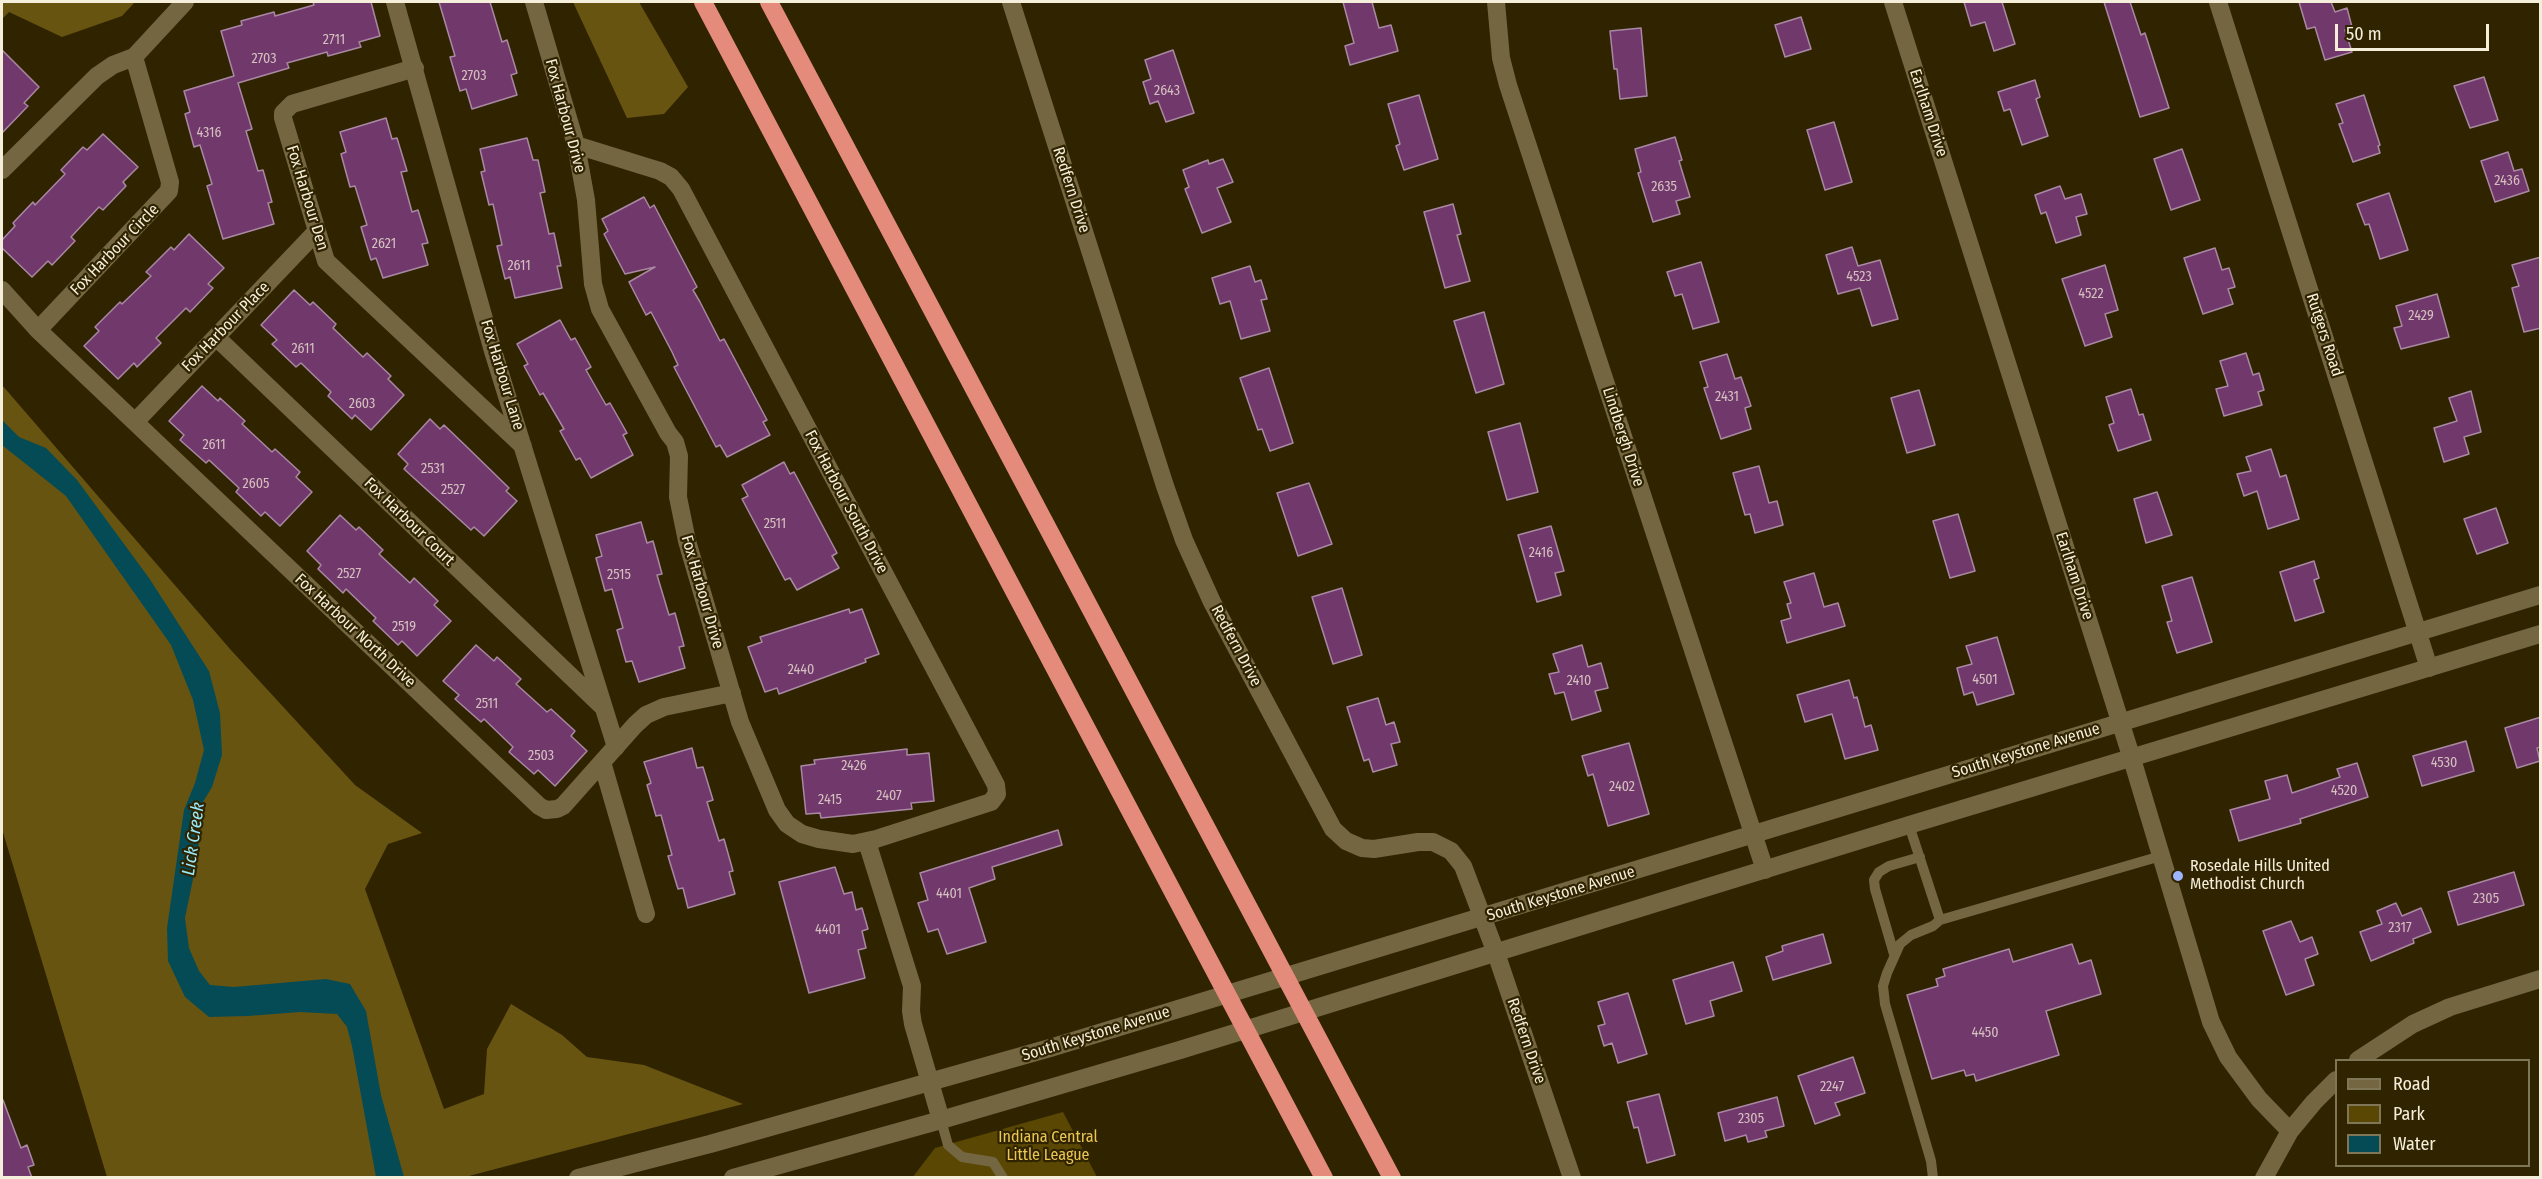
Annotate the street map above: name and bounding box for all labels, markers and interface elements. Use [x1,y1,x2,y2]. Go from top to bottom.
scale bar [2338,12,2492,50]
text: 50 m [2346,23,2382,45]
house number: 2711 [323,32,345,48]
house number: 2703 [251,51,277,67]
street label: Fox Harbour Drive [541,57,589,175]
street label: Earlham Drive [1905,67,1951,159]
house number: 2703 [461,68,487,84]
house number: 2643 [1154,83,1180,99]
house number: 4316 [197,125,221,141]
street label: Fox Harbour Den [282,143,332,253]
street label: Redfern Drive [1048,145,1094,235]
house number: 2436 [2494,173,2520,189]
house number: 2635 [1651,179,1677,195]
street label: Fox Harbour Circle [67,200,163,300]
house number: 2621 [372,236,396,252]
house number: 2611 [507,258,531,274]
house number: 4523 [1846,269,1872,285]
street label: Fox Harbour Place [178,278,274,376]
house number: 4522 [2078,286,2104,302]
street label: Rutgers Road [2302,291,2346,379]
house number: 2429 [2408,308,2434,324]
street label: Fox Harbour Lane [476,317,528,433]
house number: 2611 [291,341,315,357]
street label: Lindbergh Drive [1598,385,1648,489]
house number: 2431 [1715,389,1739,405]
house number: 2603 [349,396,375,412]
street label: Fox Harbour South Drive [800,427,892,577]
house number: 2611 [202,437,226,453]
house number: 2531 [421,461,445,477]
street label: Fox Harbour Court [360,474,458,570]
house number: 2605 [243,476,269,492]
house number: 2527 [441,482,465,498]
house number: 2511 [764,516,786,532]
street label: Earlham Drive [2051,530,2097,622]
street label: Fox Harbour Drive [677,533,727,651]
house number: 2416 [1529,545,1553,561]
house number: 2527 [337,566,361,582]
house number: 2515 [607,567,631,583]
street label: Fox Harbour North Drive [291,570,419,692]
street label: Redfern Drive [1207,602,1265,690]
house number: 2519 [392,619,416,635]
house number: 2440 [788,662,814,678]
house number: 4501 [1972,672,1998,688]
house number: 2410 [1567,673,1591,689]
house number: 2511 [476,696,498,712]
street label: South Keystone Avenue [1950,719,2102,783]
house number: 2503 [528,748,554,764]
house number: 4530 [2431,755,2457,771]
house number: 2426 [841,758,867,774]
house number: 2402 [1609,779,1635,795]
house number: 4520 [2331,783,2357,799]
house number: 2407 [876,788,902,804]
house number: 2415 [818,792,842,808]
water label: Lick Creek [178,801,210,877]
place label: Rosedale Hills United Methodist Church [2190,857,2330,895]
street label: South Keystone Avenue [1485,862,1637,926]
marker: Rosedale Hills United Methodist Church [2171,869,2185,883]
house number: 4401 [936,886,962,902]
house number: 2305 [2473,891,2499,907]
house number: 2317 [2388,920,2412,936]
house number: 4401 [815,922,841,938]
street label: Redfern Drive [1502,996,1550,1086]
street label: South Keystone Avenue [1020,1002,1172,1066]
house number: 4450 [1971,1025,1999,1041]
legend [2335,1059,2530,1167]
text: Road [2393,1073,2430,1095]
house number: 2247 [1820,1079,1844,1095]
text: Park [2393,1103,2425,1125]
house number: 2305 [1738,1111,1764,1127]
park label: Indiana Central Little League [998,1128,1098,1166]
text: Water [2393,1133,2436,1155]

